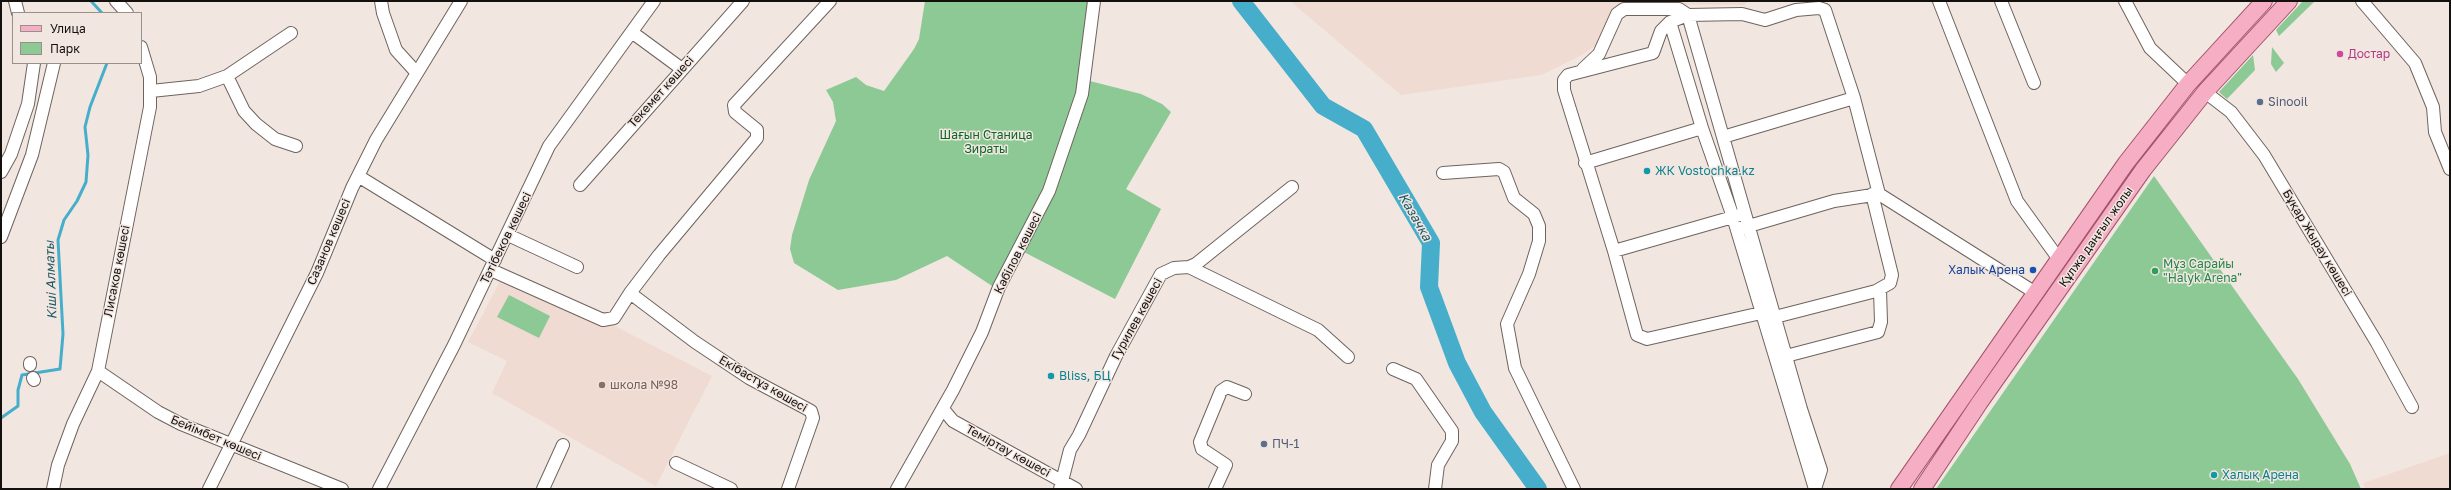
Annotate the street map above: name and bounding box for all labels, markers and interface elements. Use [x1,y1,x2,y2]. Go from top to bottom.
legend [12,12,142,64]
text: Улица [50,21,86,36]
text: Парк [50,41,80,56]
place label: Достар [2348,47,2390,61]
marker: Достар [2335,49,2345,59]
street label: Текемет көшесі [625,53,697,131]
place label: Sinooil [2268,95,2308,109]
marker: Sinooil [2255,97,2265,107]
park label: Шағын Станица Зираты [940,128,1032,156]
place label: ЖК Vostochka.kz [1655,164,1755,178]
marker: ЖК Vostochka.kz [1642,166,1652,176]
street label: Құлжа даңғыл жолы [2056,184,2136,290]
street label: Бұқар Жырау көшесі [2279,187,2355,299]
street label: Тәтібеков көшесі [478,190,534,286]
water label: Казачка [1395,190,1435,244]
street label: Сазанов көшесі [304,197,354,287]
street label: Кабілов көшесі [991,210,1045,296]
street label: Лисаков көшесі [101,224,133,318]
water label: Кіші Алматы [42,240,60,320]
place label: Мұз Сарайы "Halyk Arena" [2163,257,2242,285]
place label: Халык Арена [1948,263,2025,277]
marker: Халык Арена [2028,265,2038,275]
marker: Мұз Сарайы "Halyk Arena" [2150,266,2160,276]
street label: Гурилев көшесі [1109,276,1165,362]
street label: Екібастұз көшесі [716,353,810,415]
place label: Bliss, БЦ [1059,369,1111,383]
marker: Bliss, БЦ [1046,371,1056,381]
place label: школа №98 [610,378,678,392]
marker: школа №98 [597,380,607,390]
street label: Бейімбет көшесі [168,412,264,464]
street label: Теміртау көшесі [963,422,1053,480]
place label: ПЧ-1 [1272,437,1299,451]
marker: ПЧ-1 [1259,439,1269,449]
place label: Халық Арена [2222,468,2299,482]
marker: Халық Арена [2209,470,2219,480]

